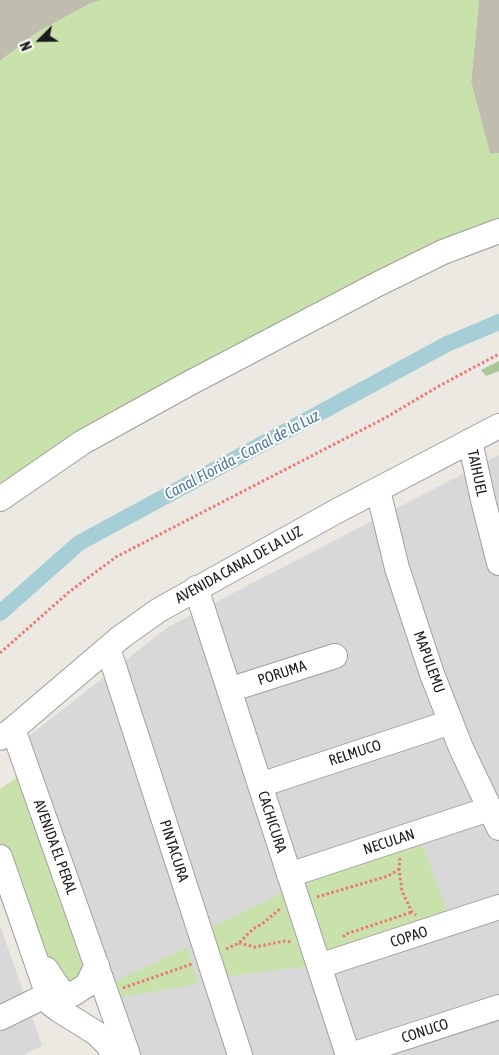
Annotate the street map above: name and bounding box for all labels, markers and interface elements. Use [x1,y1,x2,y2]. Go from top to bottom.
north arrow [15,15,65,65]
text: N [17,39,35,53]
water label: Canal Florida - Canal de la Luz [161,406,323,504]
street label: TAIHUEL [463,448,491,498]
street label: AVENIDA CANAL DE LA LUZ [172,522,306,608]
street label: MAPULEMU [409,629,449,695]
street label: PORUMA [256,657,308,689]
street label: RELMUCO [327,736,383,770]
street label: CACHICURA [254,789,290,855]
street label: AVENIDA EL PERAL [29,797,81,897]
street label: PINTACURA [156,818,192,884]
street label: NECULAN [361,825,417,859]
street label: COPAO [388,923,430,951]
street label: CONUCO [399,1015,451,1047]

